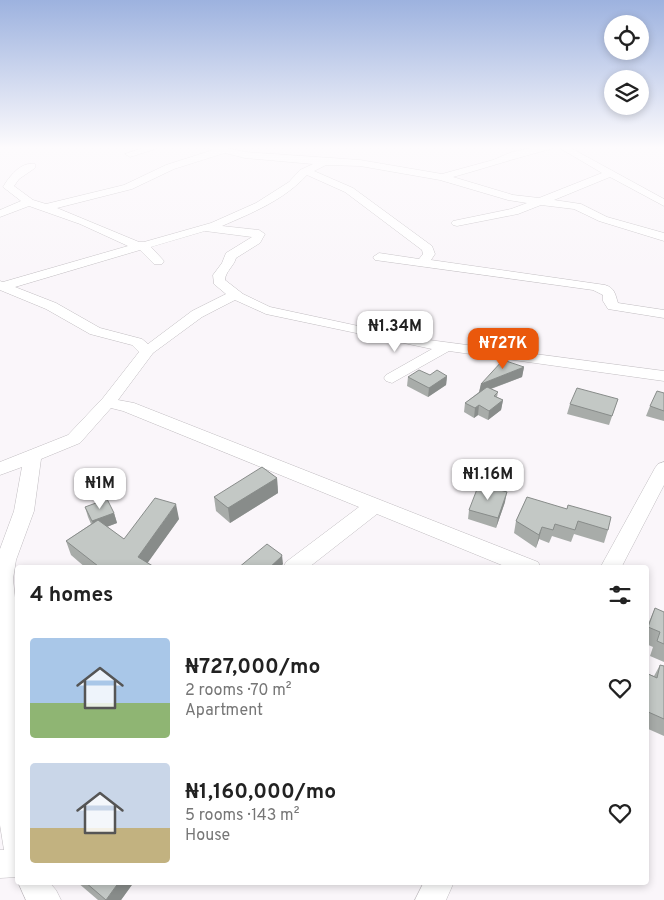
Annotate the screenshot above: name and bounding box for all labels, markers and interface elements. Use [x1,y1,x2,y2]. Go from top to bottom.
map controls [604,15,649,115]
button: locate [604,15,649,60]
button: layers [604,70,649,115]
pin: ₦1.34M [354,310,436,353]
text: ₦1.34M [368,317,422,337]
pin: ₦727K [468,328,538,370]
text: ₦727K [479,334,527,354]
pin: ₦1.16M [447,458,529,501]
text: ₦1.16M [463,465,513,485]
pin: ₦1M [76,468,124,510]
text: ₦1M [85,474,115,494]
icon: filters [606,581,634,609]
text: 4 homes [30,582,113,609]
text: ₦727,000/mo [185,654,320,681]
icon: home [70,658,130,718]
icon: heart [606,674,634,702]
text: 2 rooms · 70 m² [185,681,292,701]
text: Apartment [185,701,263,721]
text: ₦1,160,000/mo [185,779,336,806]
icon: home [70,783,130,843]
icon: heart [606,799,634,827]
text: 5 rooms · 143 m² [185,806,299,826]
text: House [185,826,230,846]

